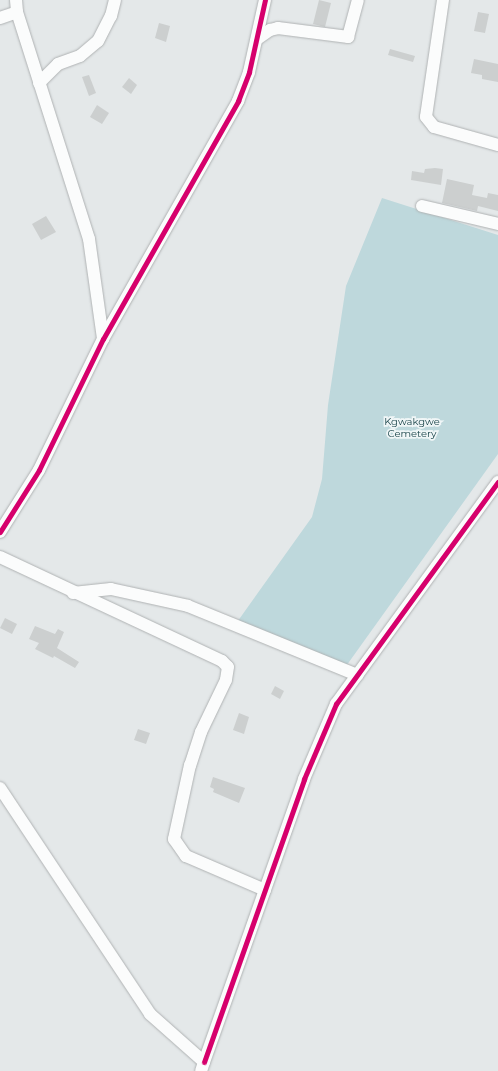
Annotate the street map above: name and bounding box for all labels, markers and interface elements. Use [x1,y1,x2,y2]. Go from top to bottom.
park label: Kgwakgwe Cemetery [384,415,440,438]

